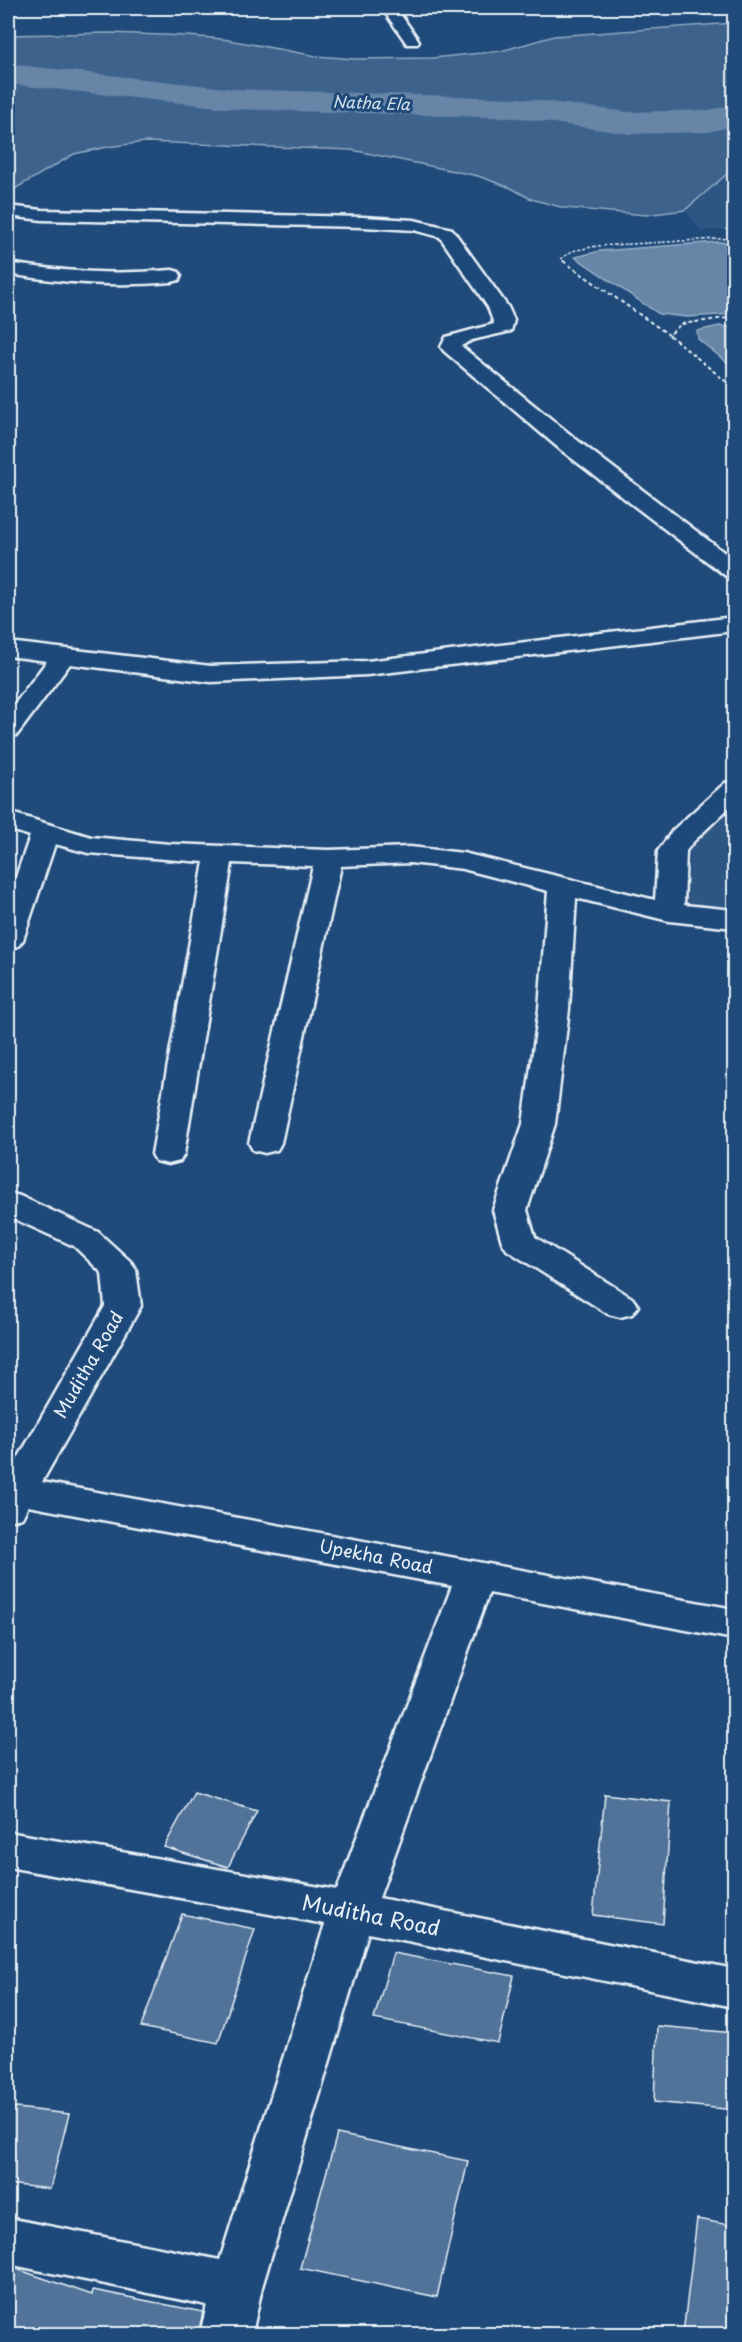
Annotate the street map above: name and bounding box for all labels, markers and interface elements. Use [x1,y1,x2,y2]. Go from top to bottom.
water label: Natha Ela [332,89,411,115]
street label: Muditha Road [46,1306,129,1423]
street label: Upekha Road [317,1531,436,1580]
street label: Muditha Road [300,1885,443,1943]

